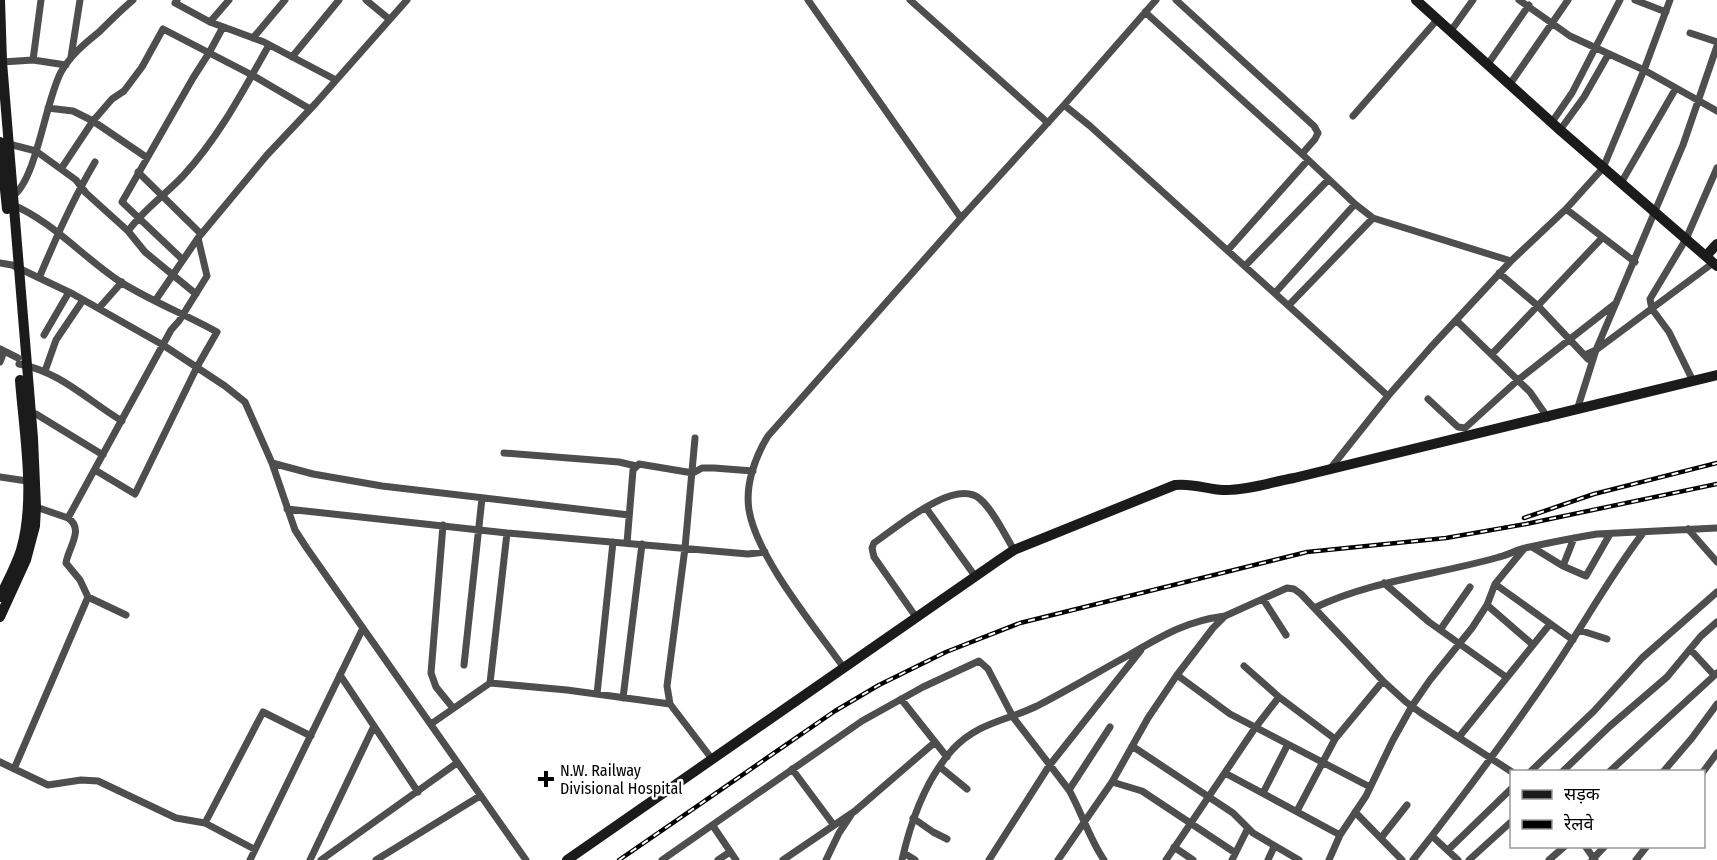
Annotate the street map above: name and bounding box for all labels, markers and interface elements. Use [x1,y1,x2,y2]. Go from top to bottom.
place label: N.W. Railway Divisional Hospital [560,761,682,798]
marker: N.W. Railway Divisional Hospital [537,770,555,788]
legend [1510,770,1705,848]
text: सड़क [1564,783,1601,805]
text: रेलवे [1563,813,1595,835]

